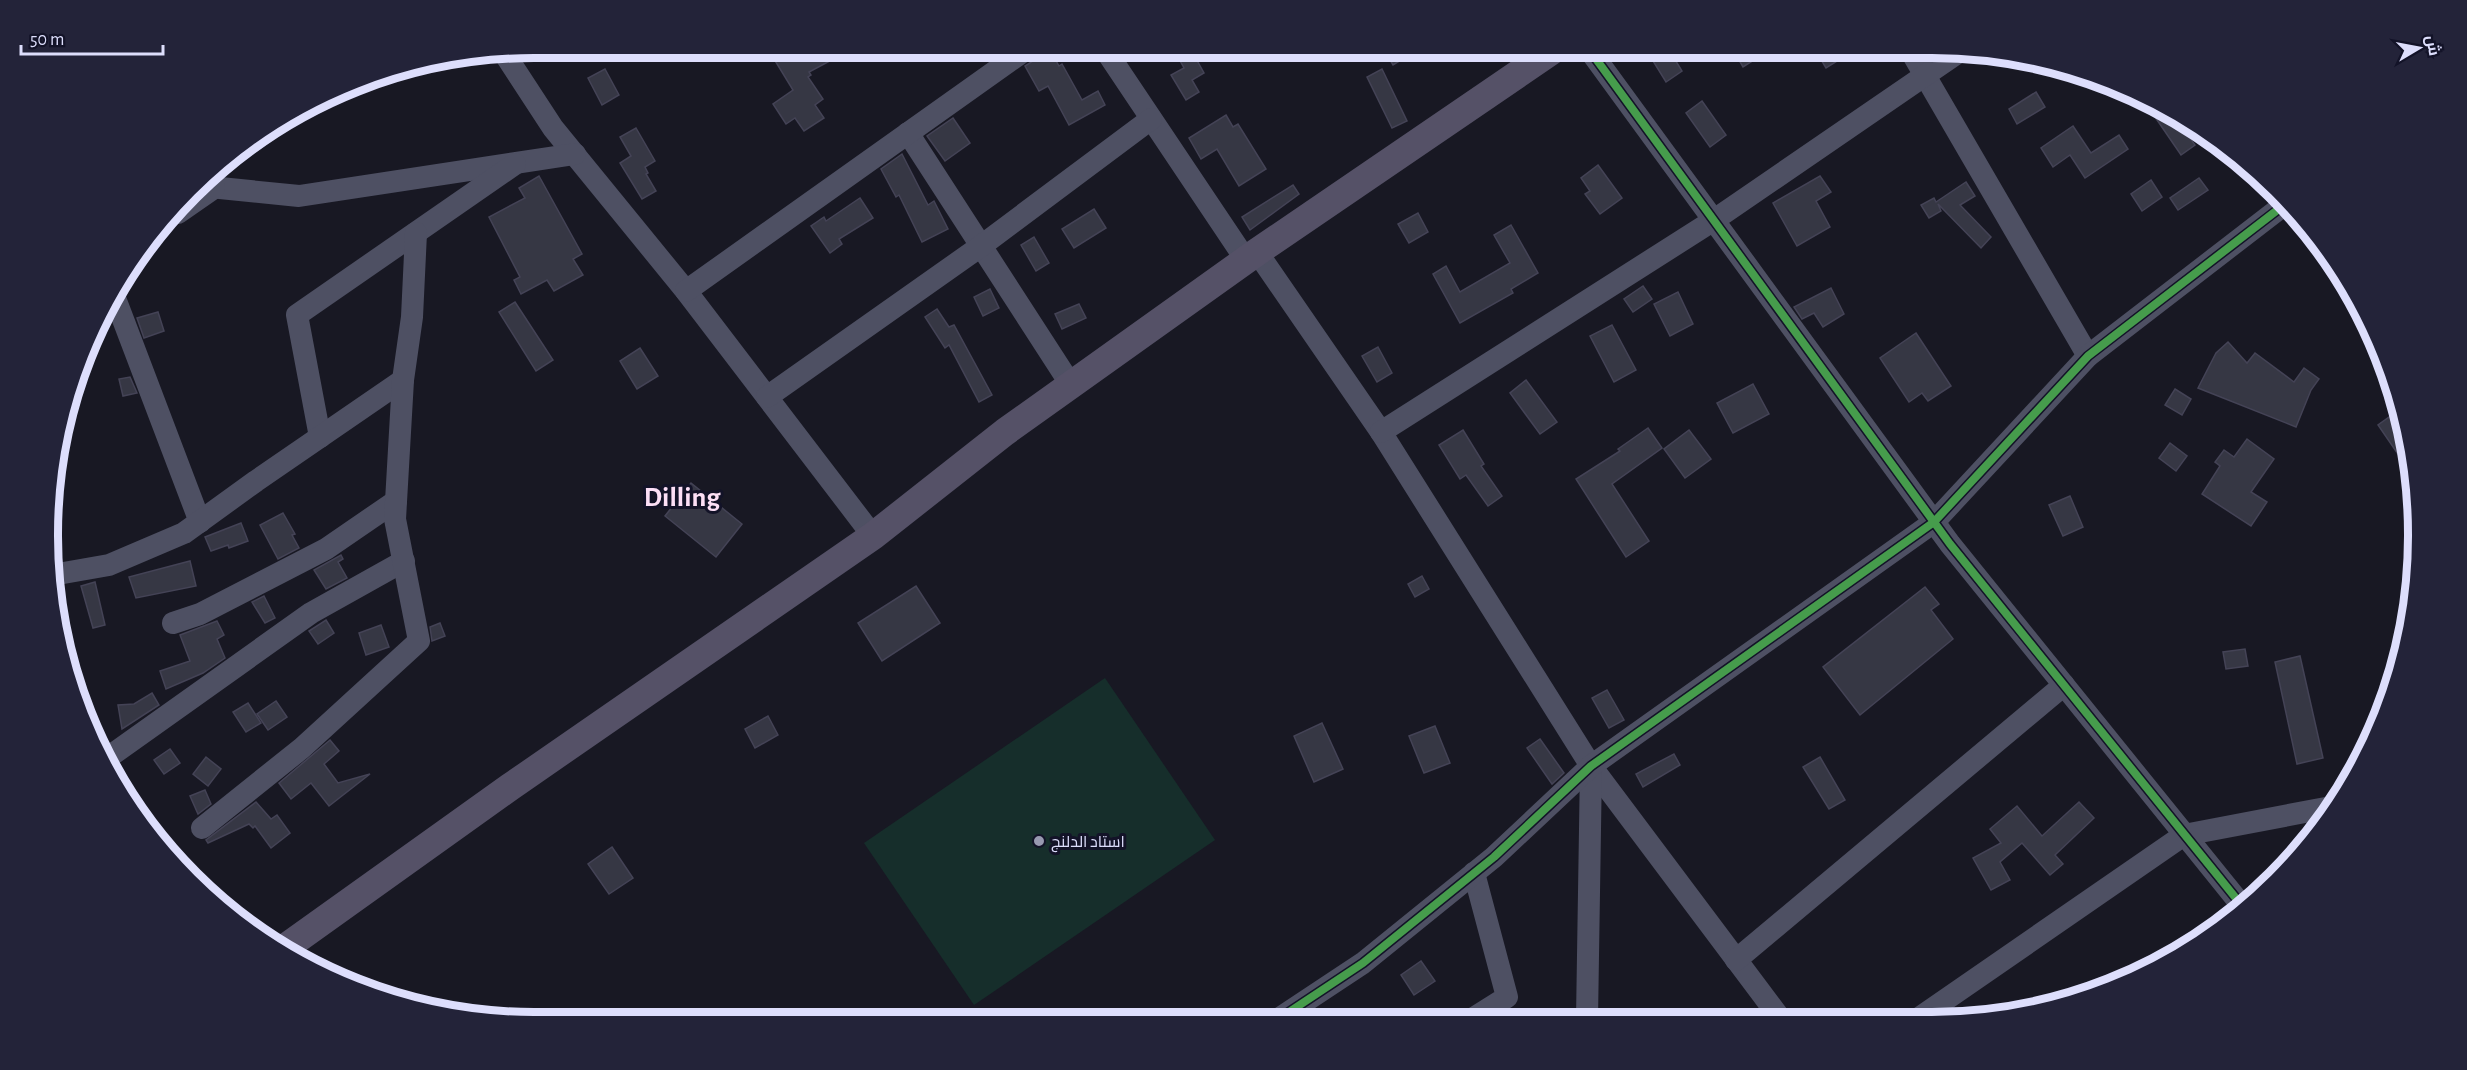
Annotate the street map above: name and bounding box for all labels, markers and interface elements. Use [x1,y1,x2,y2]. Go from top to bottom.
scale bar [21,18,164,56]
north arrow [2389,18,2449,78]
text: 50 m [30,31,64,49]
text: ش [2422,34,2443,57]
district label: Dilling [644,484,721,512]
marker: استاد الدلنج [1032,834,1046,848]
place label: استاد الدلنج [1051,834,1125,853]

